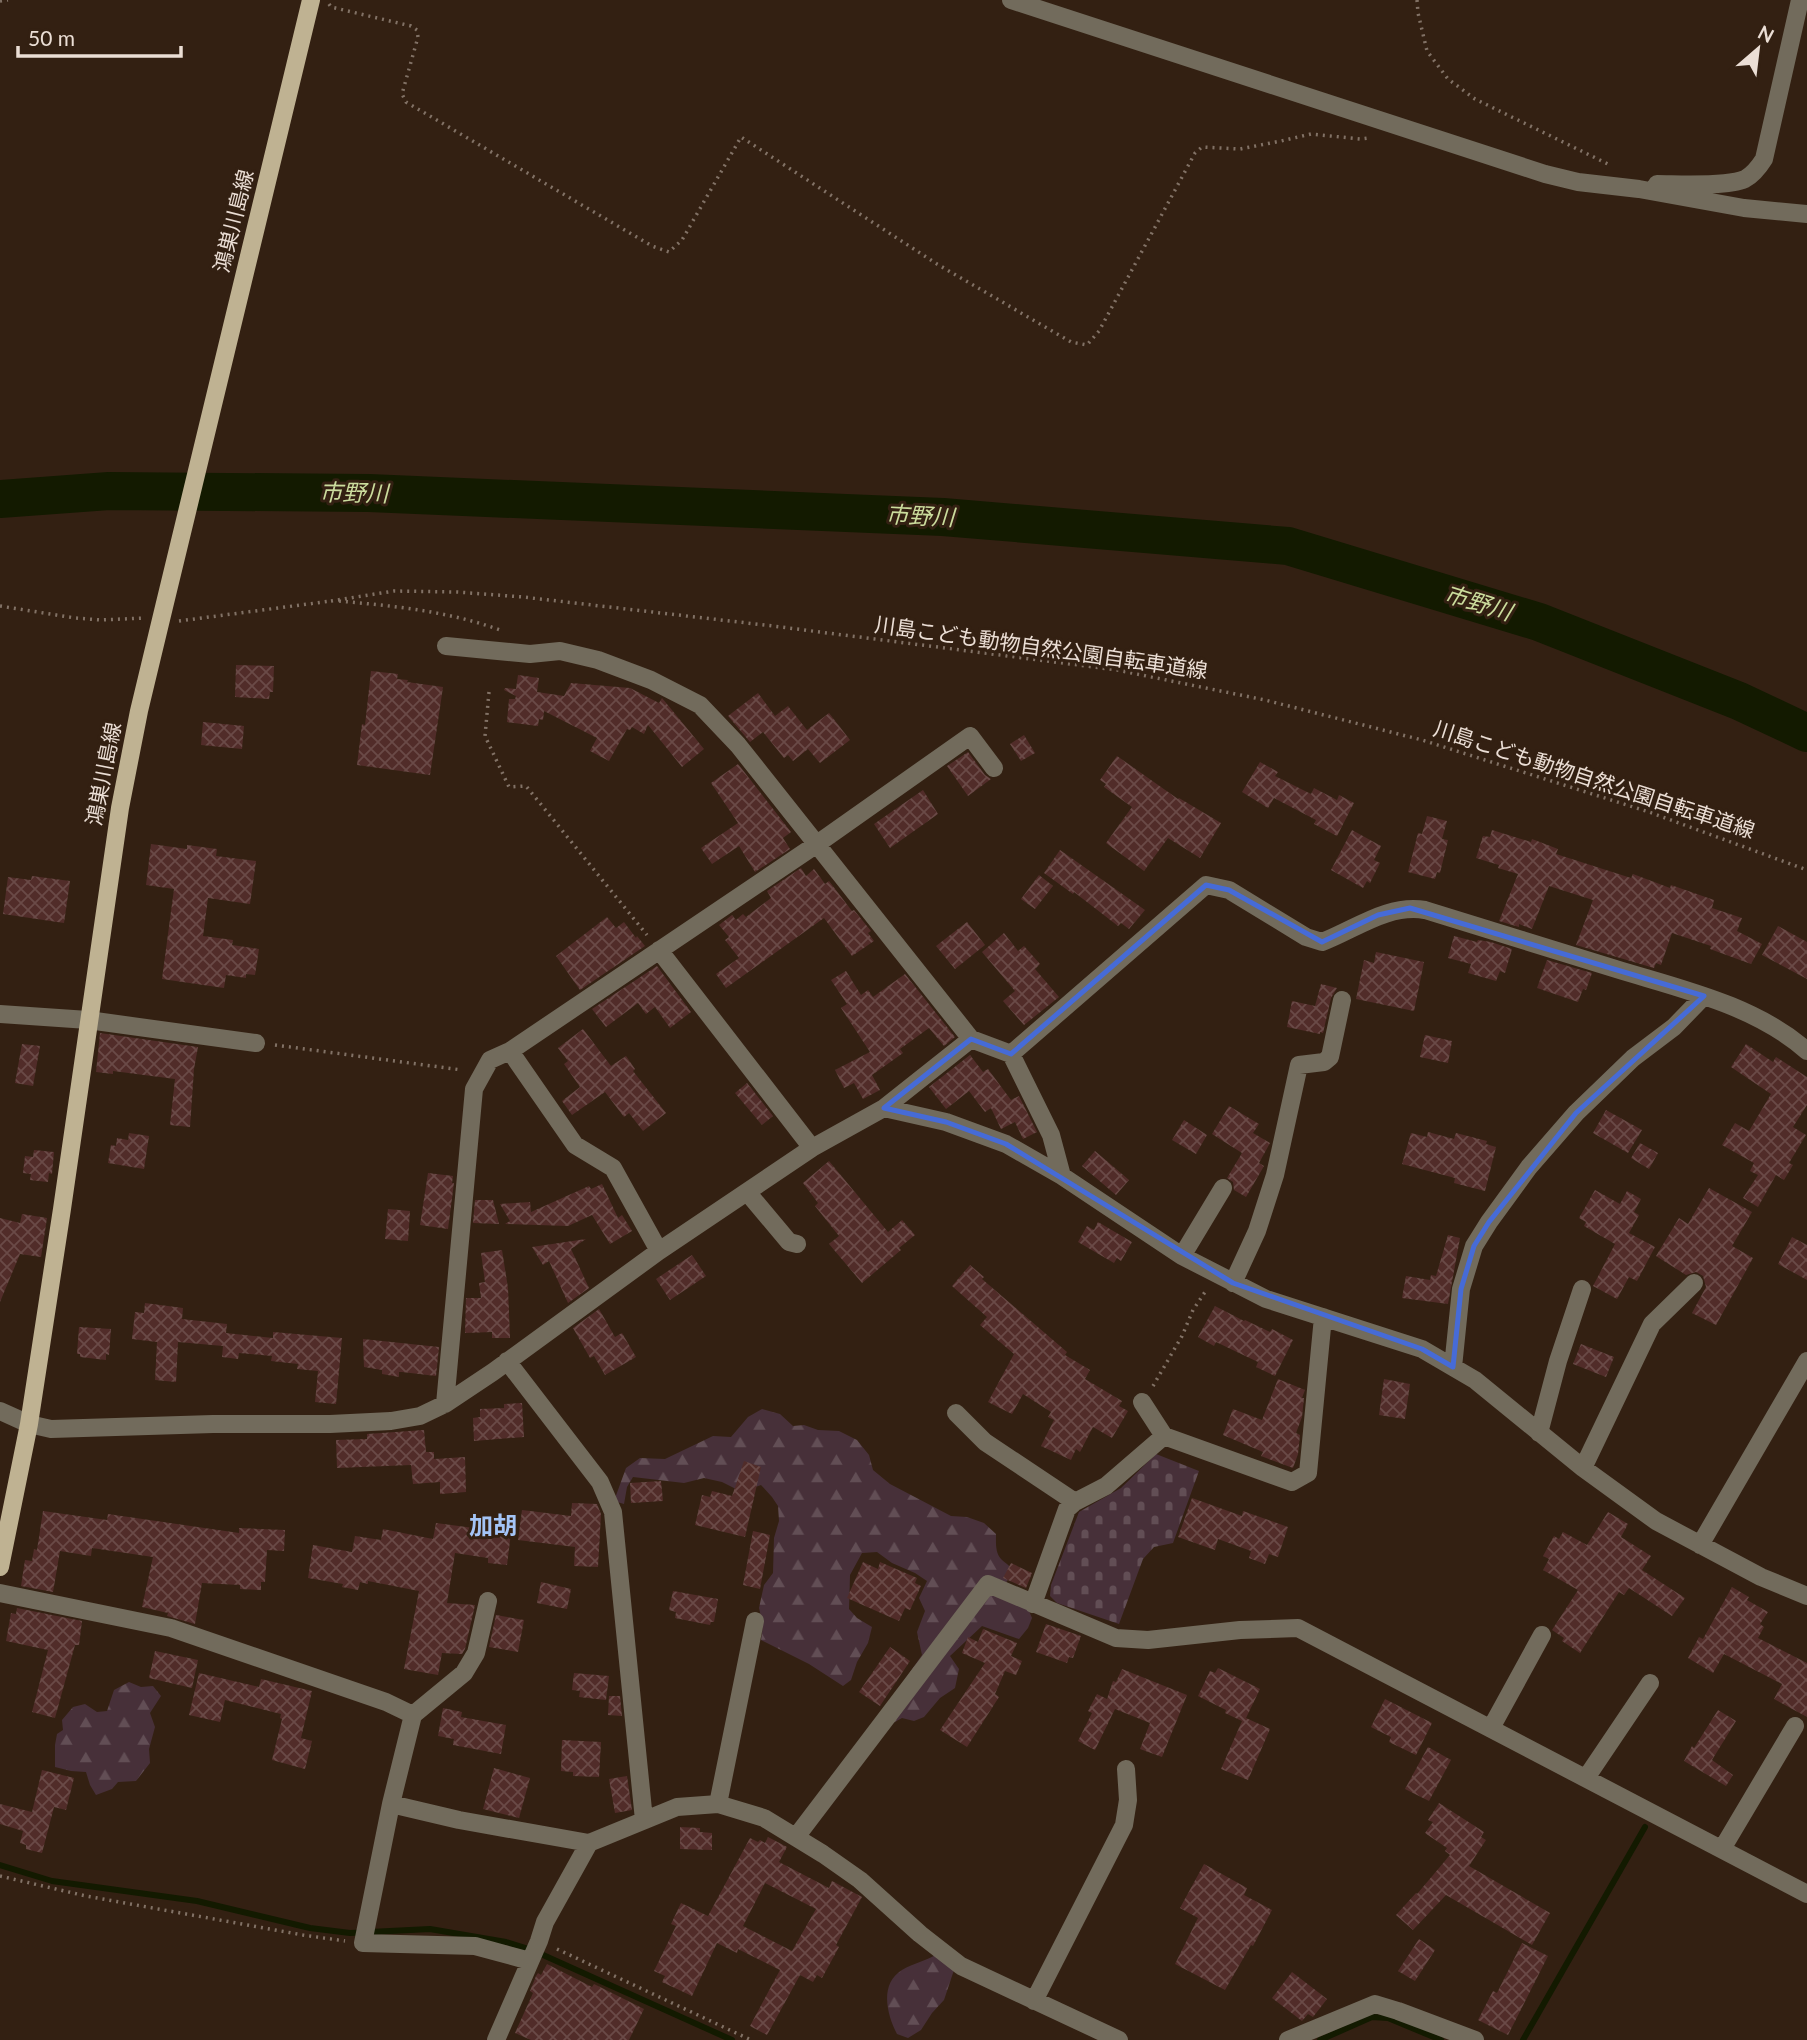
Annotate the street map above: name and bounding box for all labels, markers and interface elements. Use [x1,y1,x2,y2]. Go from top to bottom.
scale bar [18,14,180,58]
north arrow [1723,14,1793,84]
text: N [1754,20,1778,47]
text: 50 m [28,25,75,50]
street label: 鴻巣川島線 [208,167,257,275]
water label: 市野川 [319,477,392,507]
water label: 市野川 [885,499,958,531]
water label: 市野川 [1441,579,1518,626]
street label: 川島こども動物自然公園自転車道線 [873,611,1209,682]
street label: 川島こども動物自然公園自転車道線 [1431,715,1758,842]
street label: 鴻巣川島線 [80,720,125,828]
district label: 加胡 [469,1510,517,1539]

